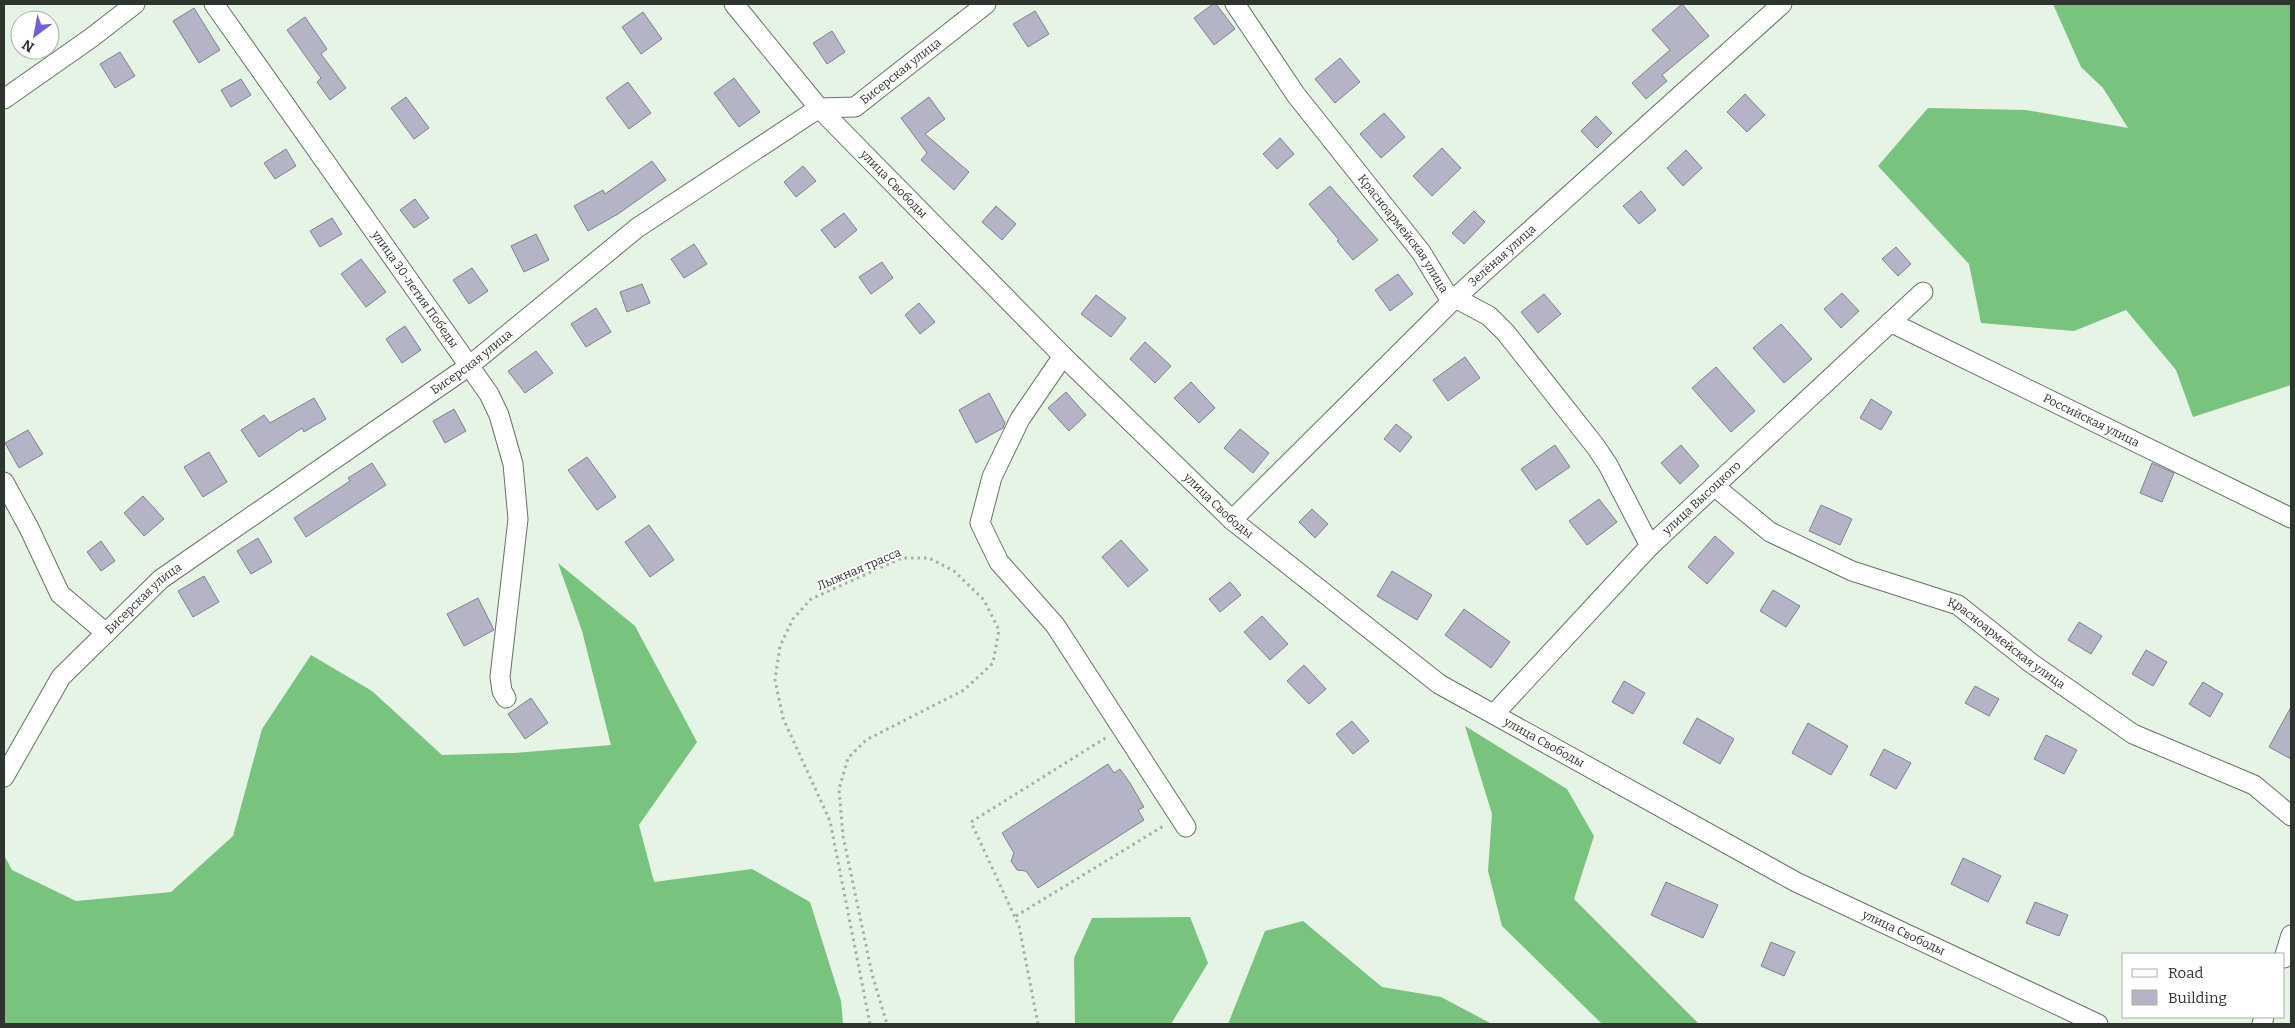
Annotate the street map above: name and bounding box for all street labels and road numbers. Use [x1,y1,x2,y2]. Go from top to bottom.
street label: Бисерская улица [857,35,944,107]
street label: улица Свободы [857,147,931,221]
street label: Красноармейская улица [1355,172,1452,296]
street label: Зелёная улица [1466,221,1539,290]
street label: улица 30-летия Победы [368,227,462,351]
street label: Бисерская улица [428,326,515,397]
street label: Российская улица [2041,391,2142,450]
street label: улица Высоцкого [1659,458,1744,538]
street label: улица Свободы [1180,469,1256,541]
street label: Лыжная трасса [815,545,903,593]
street label: Бисерская улица [102,560,184,637]
street label: Красноармейская улица [1946,595,2068,692]
street label: улица Свободы [1501,714,1587,770]
street label: улица Свободы [1859,907,1948,958]

